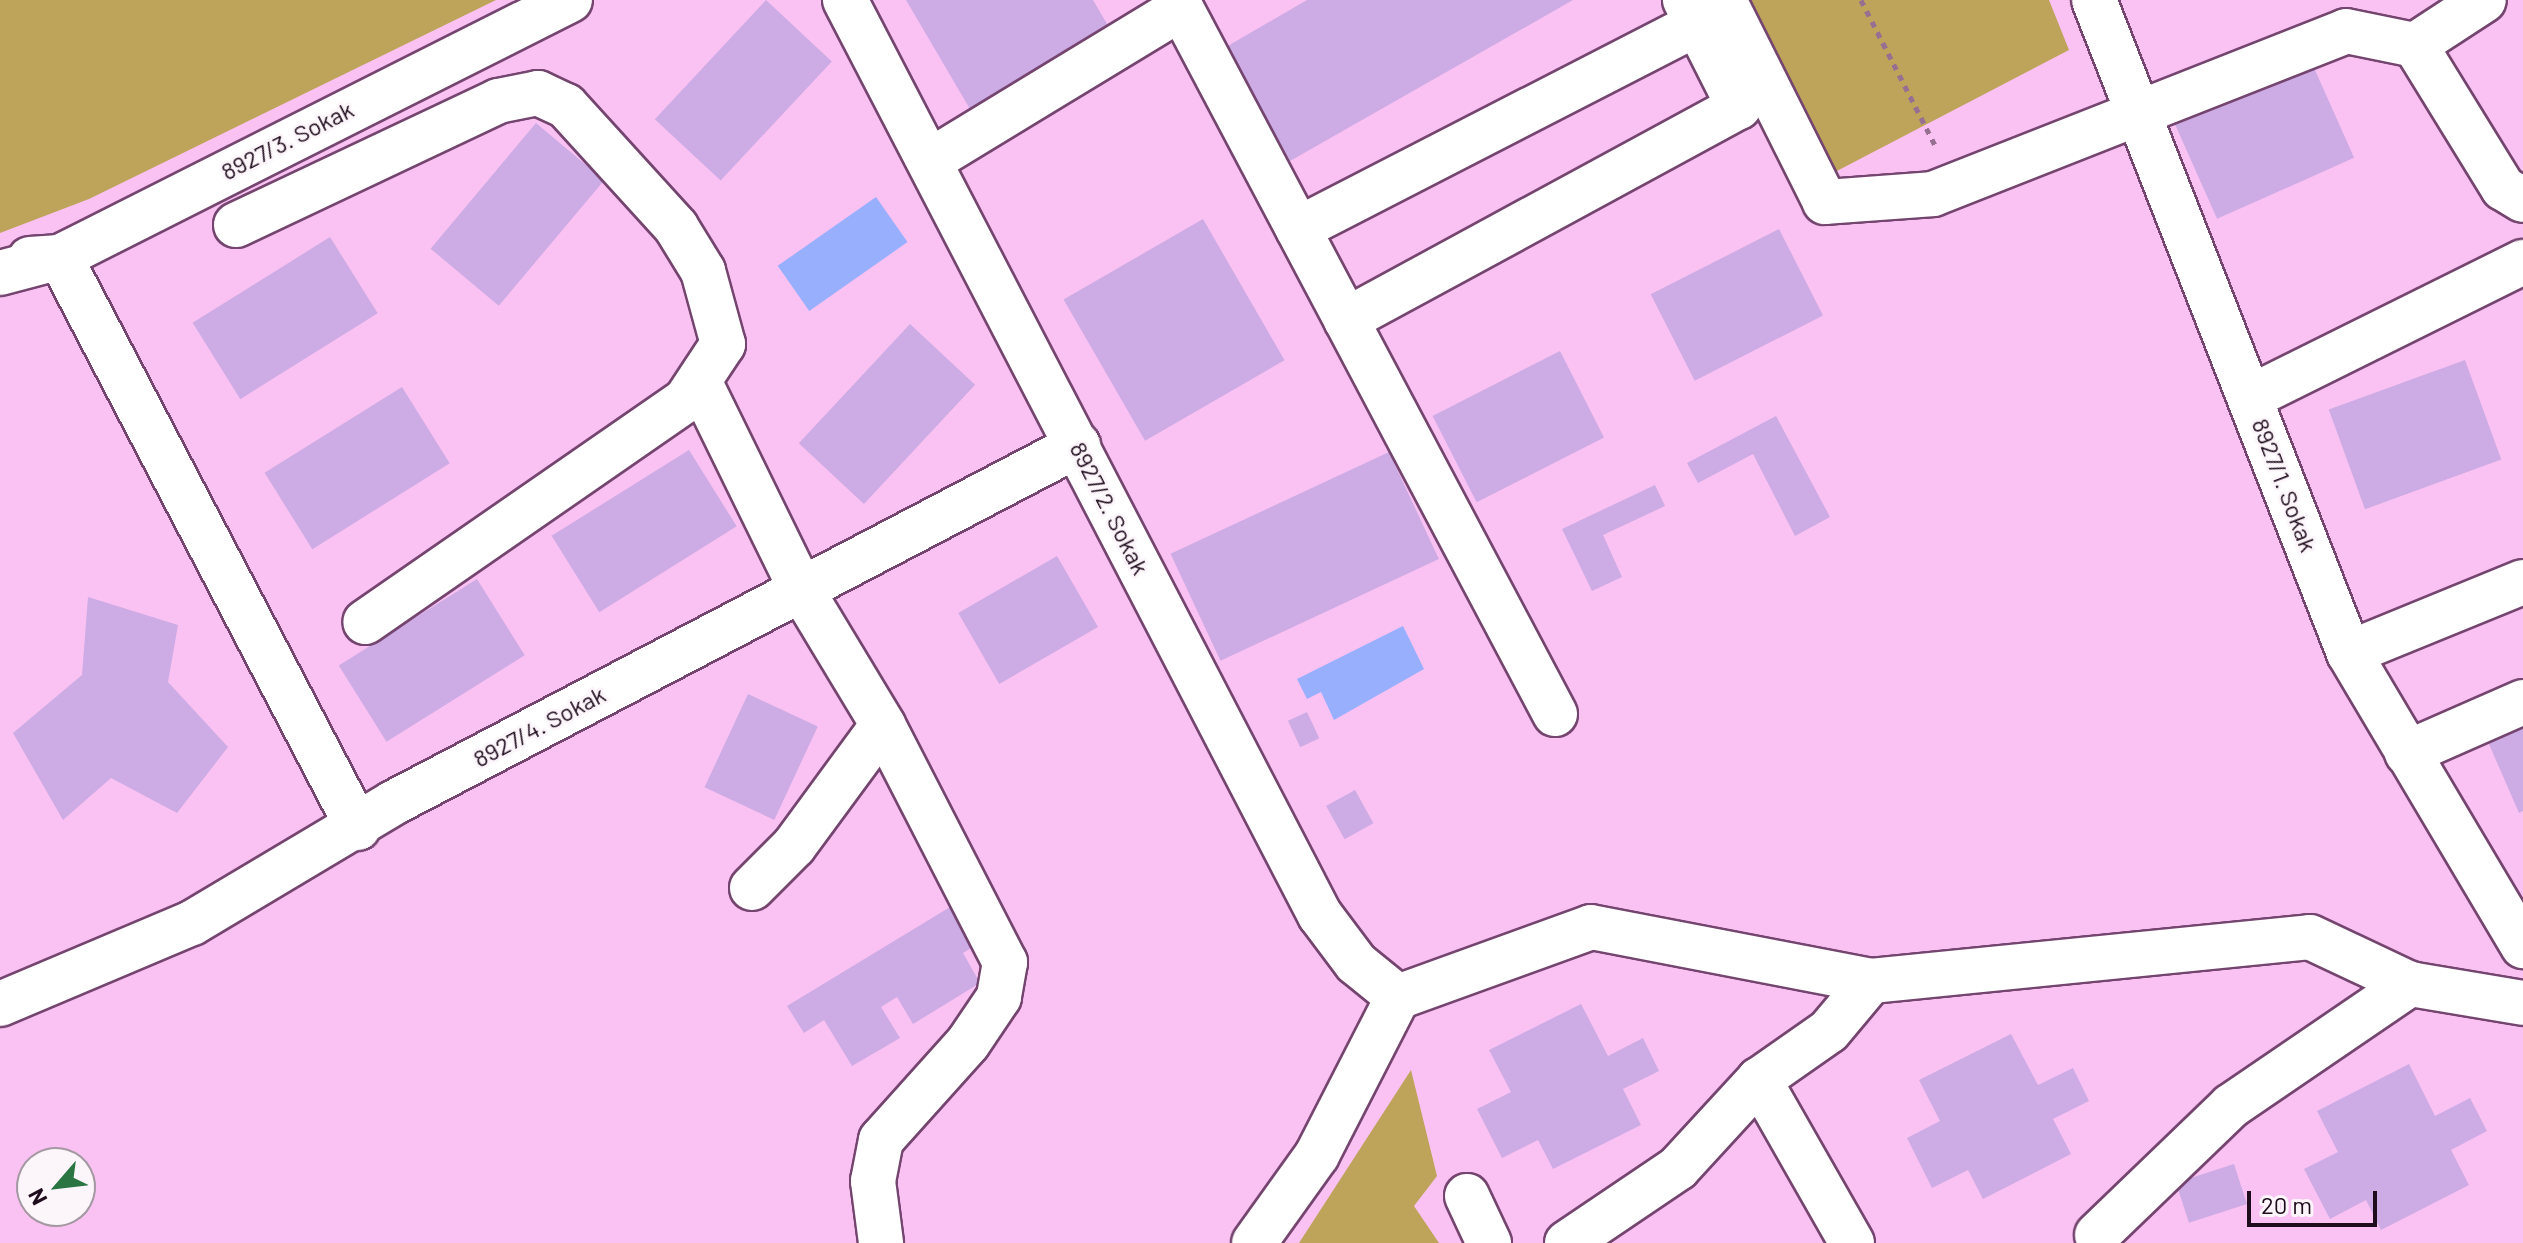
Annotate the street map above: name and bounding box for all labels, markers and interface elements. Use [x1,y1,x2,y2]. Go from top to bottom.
street label: 8927/3. Sokak [216,94,358,186]
street label: 8927/1. Sokak [2246,414,2324,556]
street label: 8927/2. Sokak [1064,437,1156,579]
street label: 8927/4. Sokak [468,679,610,773]
north arrow [16,1147,96,1227]
scale bar [2251,1175,2381,1225]
text: N [22,1185,51,1210]
text: 20 m [2261,1190,2312,1219]

